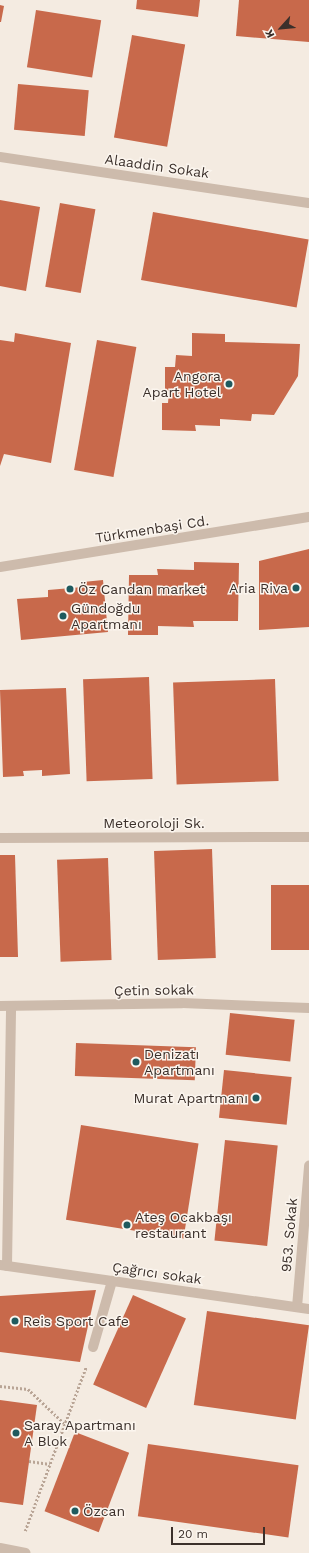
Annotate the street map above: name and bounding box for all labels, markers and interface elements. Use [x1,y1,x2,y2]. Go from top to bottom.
north arrow [261,8,301,48]
text: K [262,27,277,40]
street label: Alaaddin Sokak [104,150,210,182]
place label: Angora Apart Hotel [142,368,221,400]
marker: Angora Apart Hotel [224,379,234,389]
street label: Türkmenbaşi Cd. [94,512,210,546]
place label: Aria Riva [229,580,288,596]
place label: Öz Candan market [78,581,205,597]
marker: Aria Riva [291,583,301,593]
marker: Öz Candan market [65,584,75,594]
place label: Gündoğdu Apartmanı [71,600,142,632]
marker: Gündoğdu Apartmanı [58,611,68,621]
street label: Meteoroloji Sk. [103,815,205,831]
street label: Çetin sokak [114,981,194,999]
place label: Denizatı Apartmanı [144,1046,215,1078]
marker: Denizatı Apartmanı [131,1057,141,1067]
place label: Murat Apartmanı [133,1090,248,1106]
marker: Murat Apartmanı [251,1093,261,1103]
street label: 953. Sokak [277,1197,301,1273]
place label: Ateş Ocakbaşı restaurant [135,1209,232,1242]
marker: Ateş Ocakbaşı restaurant [122,1220,132,1230]
street label: Çağrıcı sokak [111,1258,203,1288]
place label: Reis Sport Cafe [23,1313,129,1329]
marker: Reis Sport Cafe [10,1316,20,1326]
place label: Saray Apartmanı A Blok [24,1417,137,1450]
marker: Saray Apartmanı A Blok [11,1428,21,1438]
place label: Özcan [83,1503,125,1519]
marker: Özcan [70,1506,80,1516]
scale bar [173,1519,267,1545]
text: 20 m [178,1527,208,1541]

